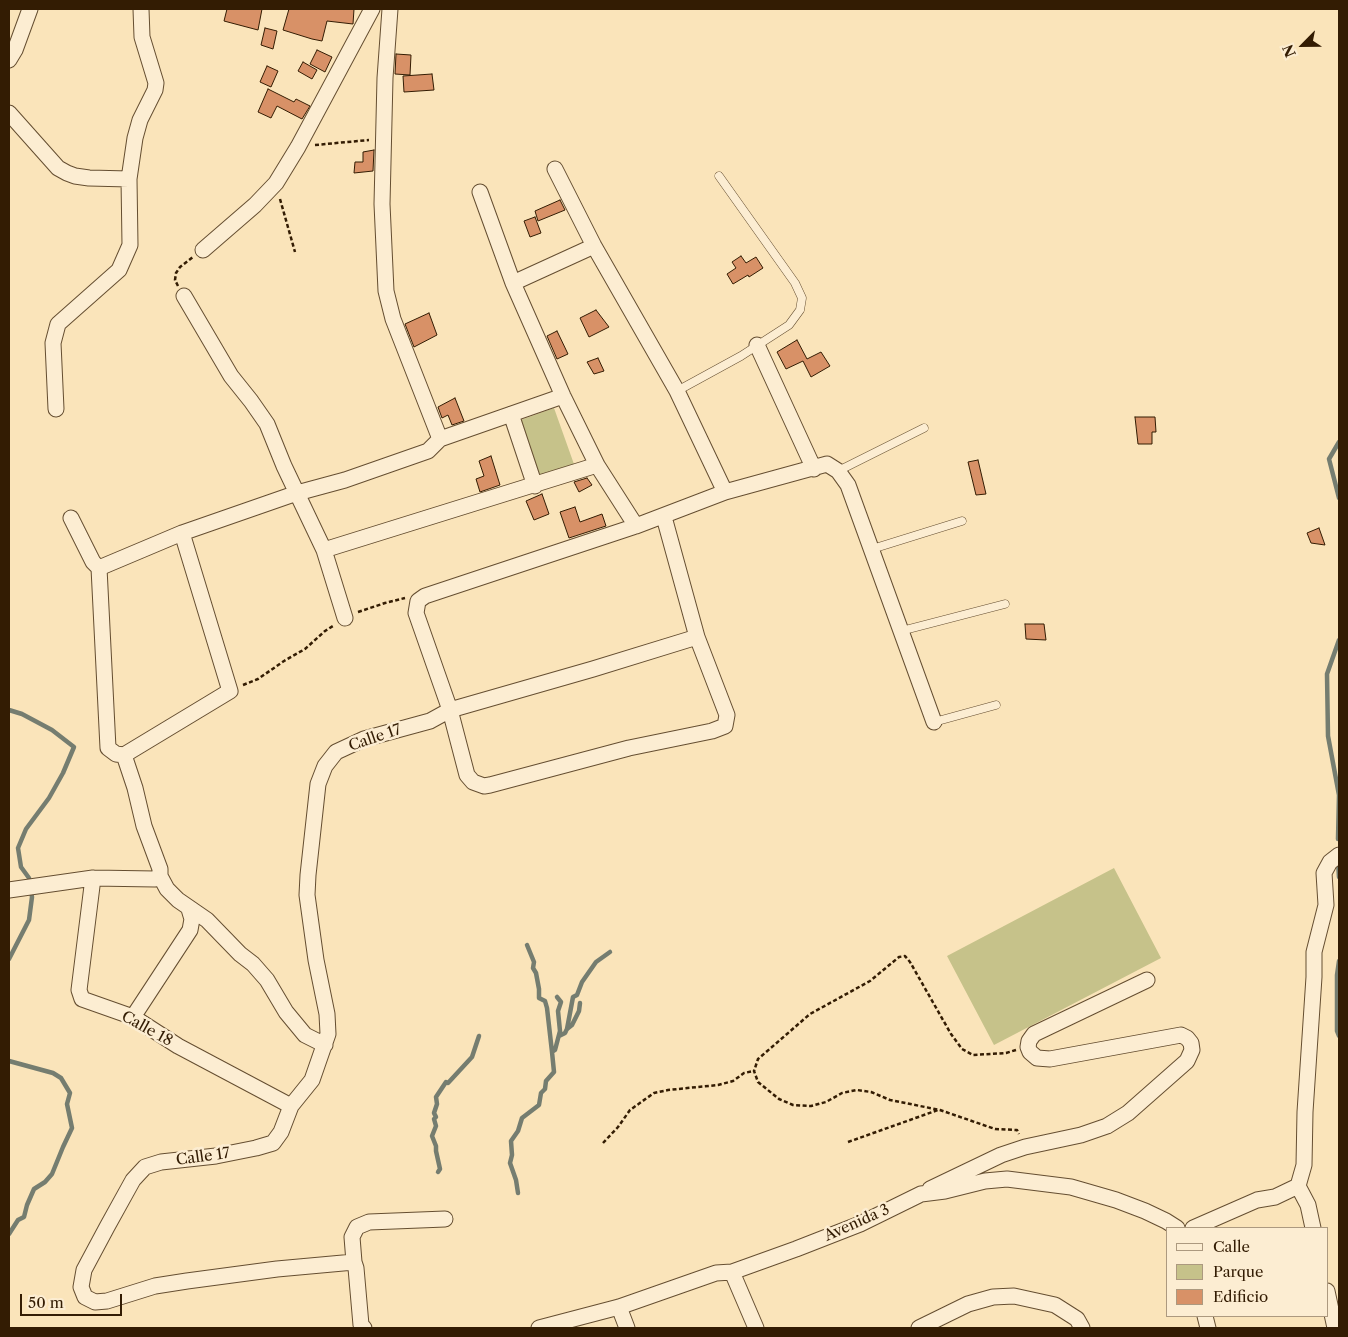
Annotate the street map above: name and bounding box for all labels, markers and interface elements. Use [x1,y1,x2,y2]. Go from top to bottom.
north arrow [1278,20,1328,70]
text: N [1279,42,1300,60]
street label: Calle 17 [346,721,404,755]
street label: Calle 18 [118,1008,176,1050]
street label: Calle 17 [175,1144,231,1170]
street label: Avenida 3 [822,1201,892,1245]
legend [1166,1227,1328,1317]
text: Calle [1213,1237,1250,1256]
text: Parque [1213,1262,1263,1281]
scale bar [22,1284,125,1316]
text: Edificio [1213,1287,1268,1306]
text: 50 m [28,1293,64,1312]

